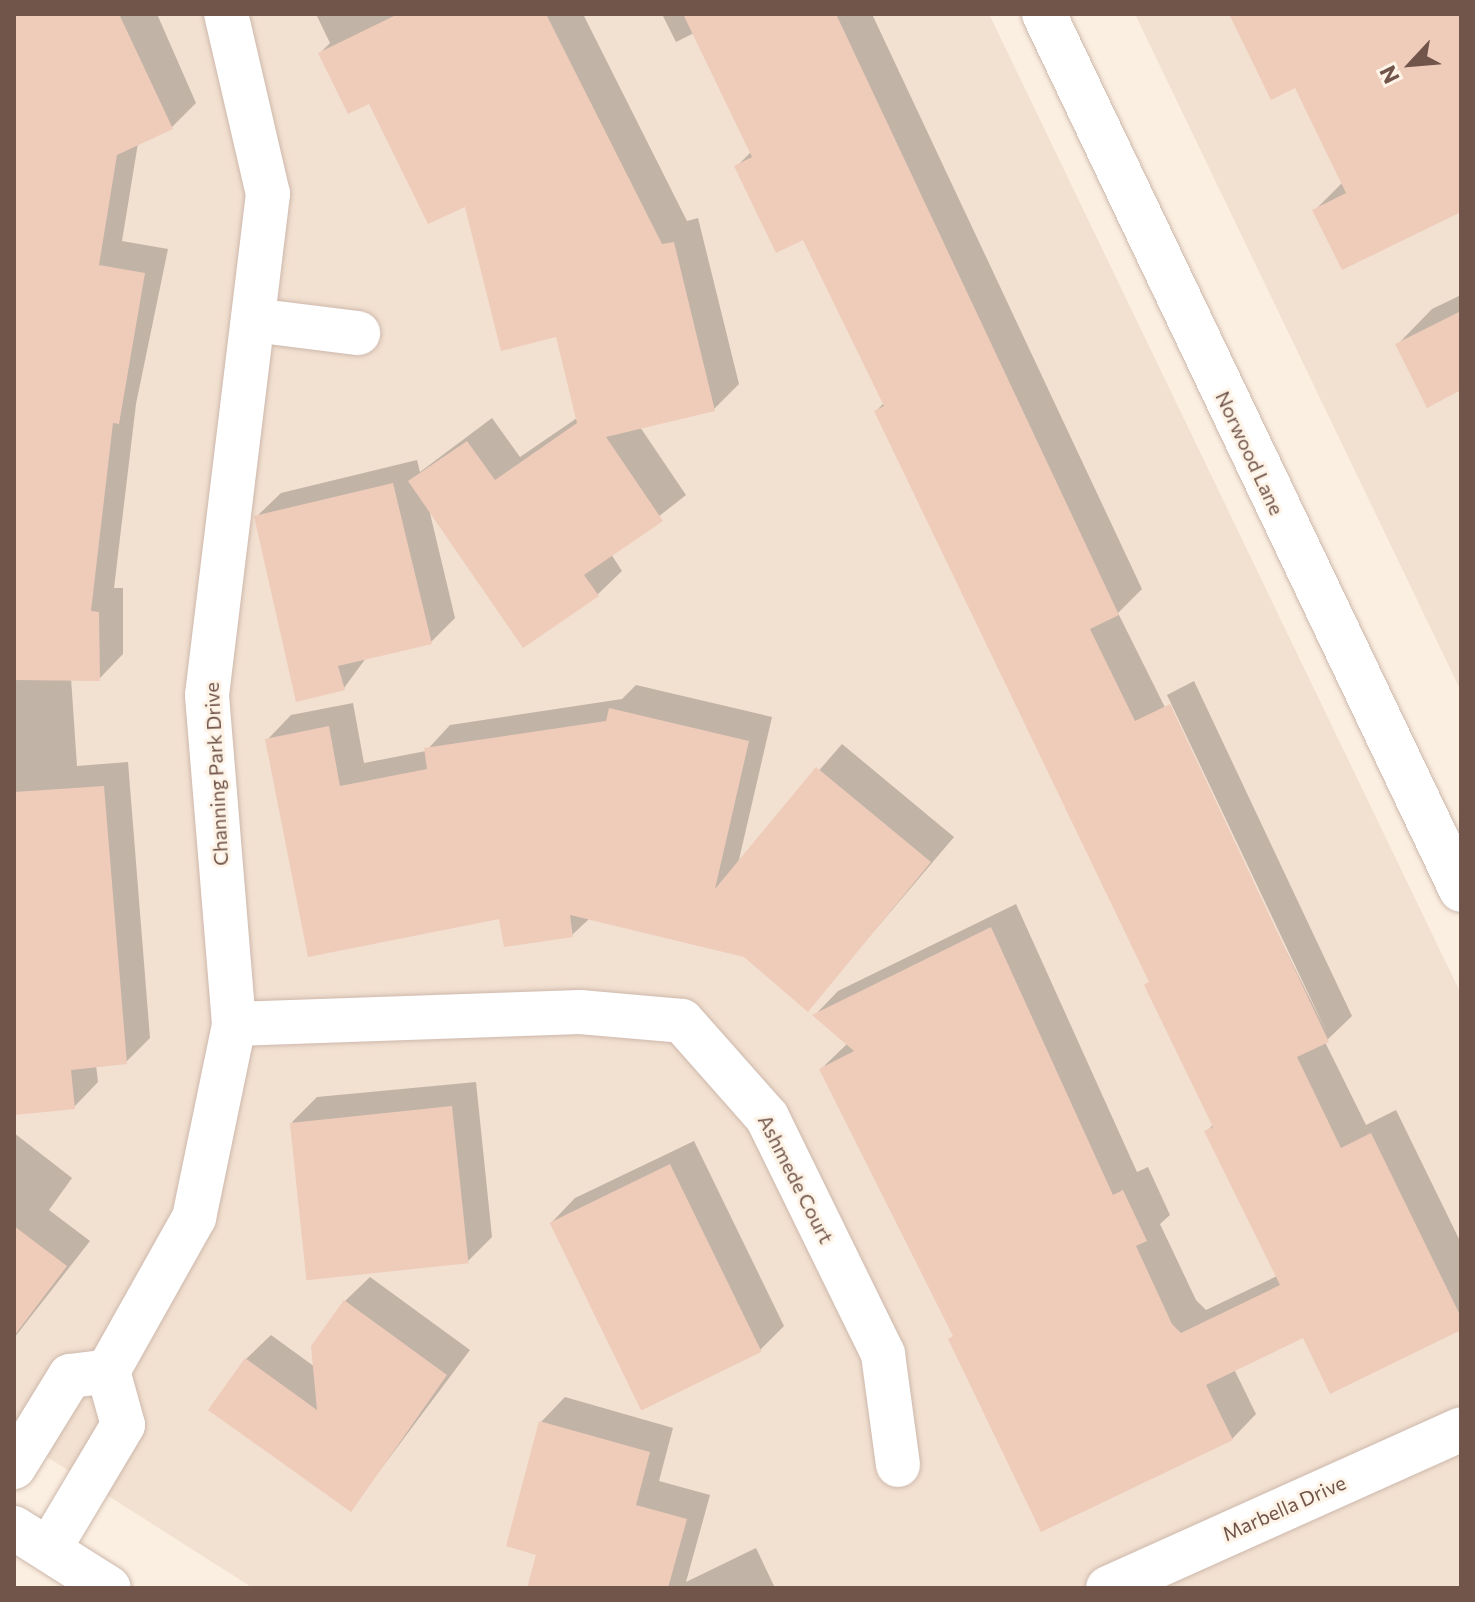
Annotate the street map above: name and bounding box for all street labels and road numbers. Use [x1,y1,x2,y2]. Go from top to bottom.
street label: Norwood Lane [1211,387,1289,519]
street label: Channing Park Drive [199,682,233,866]
street label: Ashmede Court [753,1111,839,1247]
street label: Marbella Drive [1219,1470,1349,1546]

